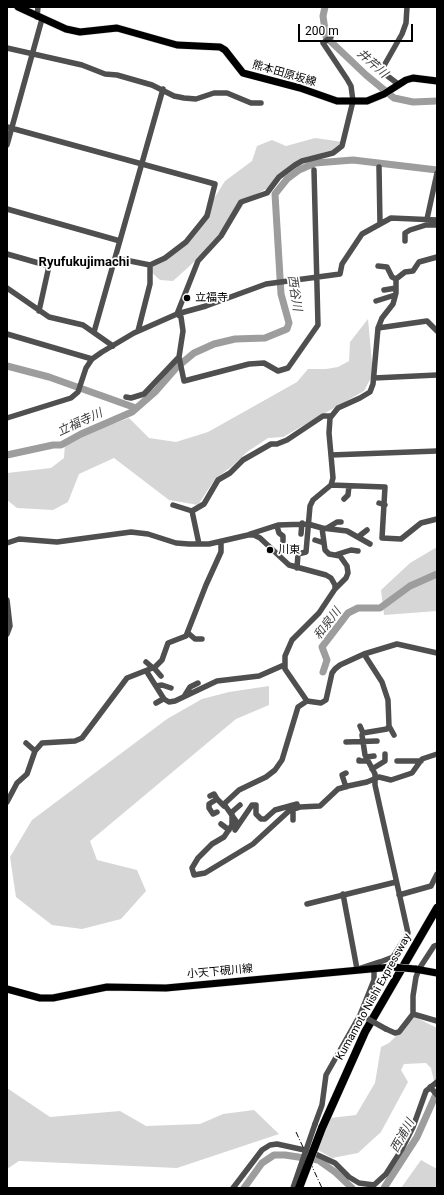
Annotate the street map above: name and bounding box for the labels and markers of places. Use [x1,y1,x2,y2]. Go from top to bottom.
place label: 立福寺 [195,291,228,305]
marker: 立福寺 [182,293,192,303]
place label: 川東 [278,543,300,557]
marker: 川東 [265,545,275,555]

